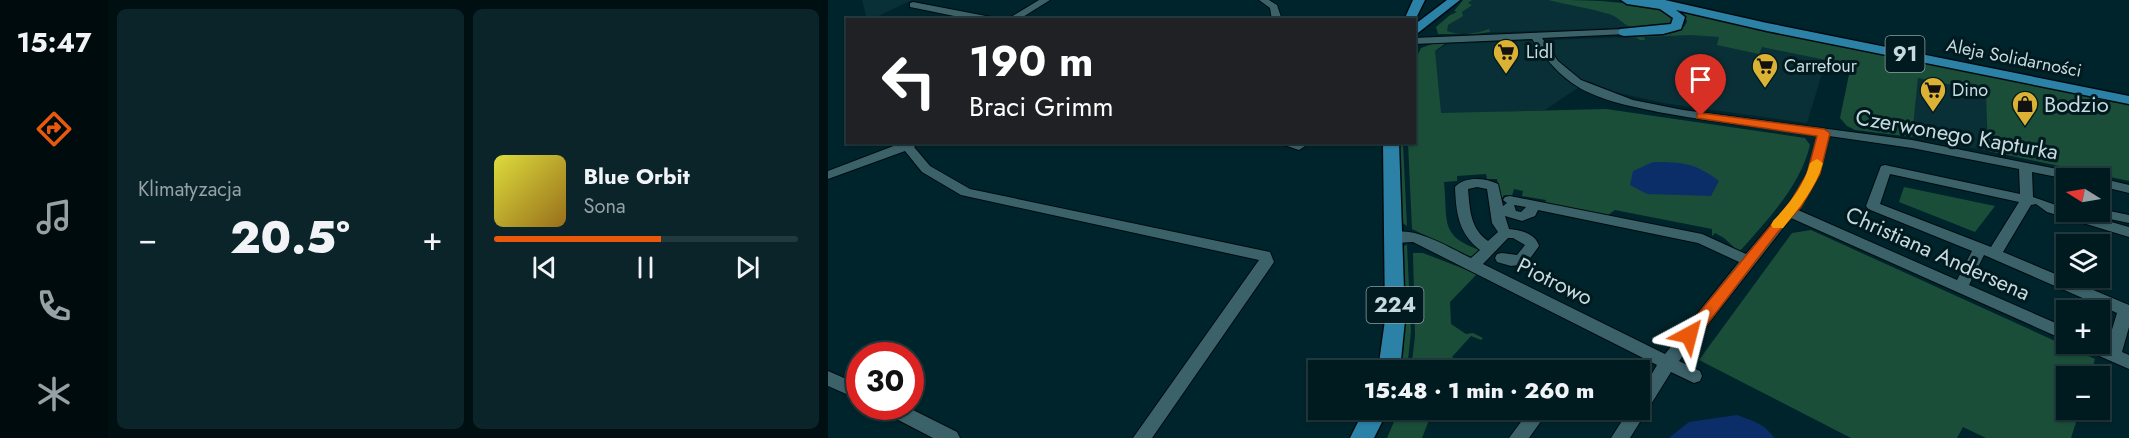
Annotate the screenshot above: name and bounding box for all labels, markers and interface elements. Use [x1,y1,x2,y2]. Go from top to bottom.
text: 15:47 [17,23,91,62]
text: 190 m [969,31,1093,92]
street label: Aleja Solidarności [1944,32,2084,84]
road number: 91 [1886,36,1924,72]
supermarket icon: Lidl [1491,37,1521,75]
place label: Lidl [1526,39,1553,65]
icon: left [870,42,948,120]
supermarket icon: Carrefour [1750,51,1780,89]
place label: Carrefour [1784,53,1858,79]
pin [1675,54,1726,116]
icon: arrive [1684,63,1717,96]
supermarket icon: Dino [1918,75,1948,113]
place label: Dino [1952,77,1988,103]
text: Braci Grimm [969,87,1114,126]
place label: Bodzio [2044,88,2109,120]
shop icon: Bodzio [2010,89,2040,127]
street label: Czerwonego Kapturka [1853,100,2061,168]
icon: directions [33,108,75,150]
text: Blue Orbit [584,160,690,192]
north arrow [2056,168,2110,222]
map controls [2056,168,2110,420]
text: Klimatyzacja [138,175,242,204]
text: Sona [584,192,626,221]
icon: music [33,196,75,238]
street label: Christiana Andersena [1841,198,2035,308]
text: 20.5° [230,205,350,270]
text: − [138,215,157,262]
text: + [422,215,443,262]
button: layers [2056,234,2110,288]
street label: Piotrowo [1512,249,1598,313]
icon: previous [528,251,561,284]
icon: pause [629,251,662,284]
icon: next [731,251,764,284]
icon: phone [33,285,75,327]
road number: 224 [1366,287,1424,323]
button: + [2056,300,2110,354]
position arrow [1657,303,1721,367]
speed limit sign: 30 [846,342,924,420]
button: − [2056,366,2110,420]
icon: climate [33,373,75,415]
text: 15:48 · 1 min · 260 m [1364,374,1594,406]

